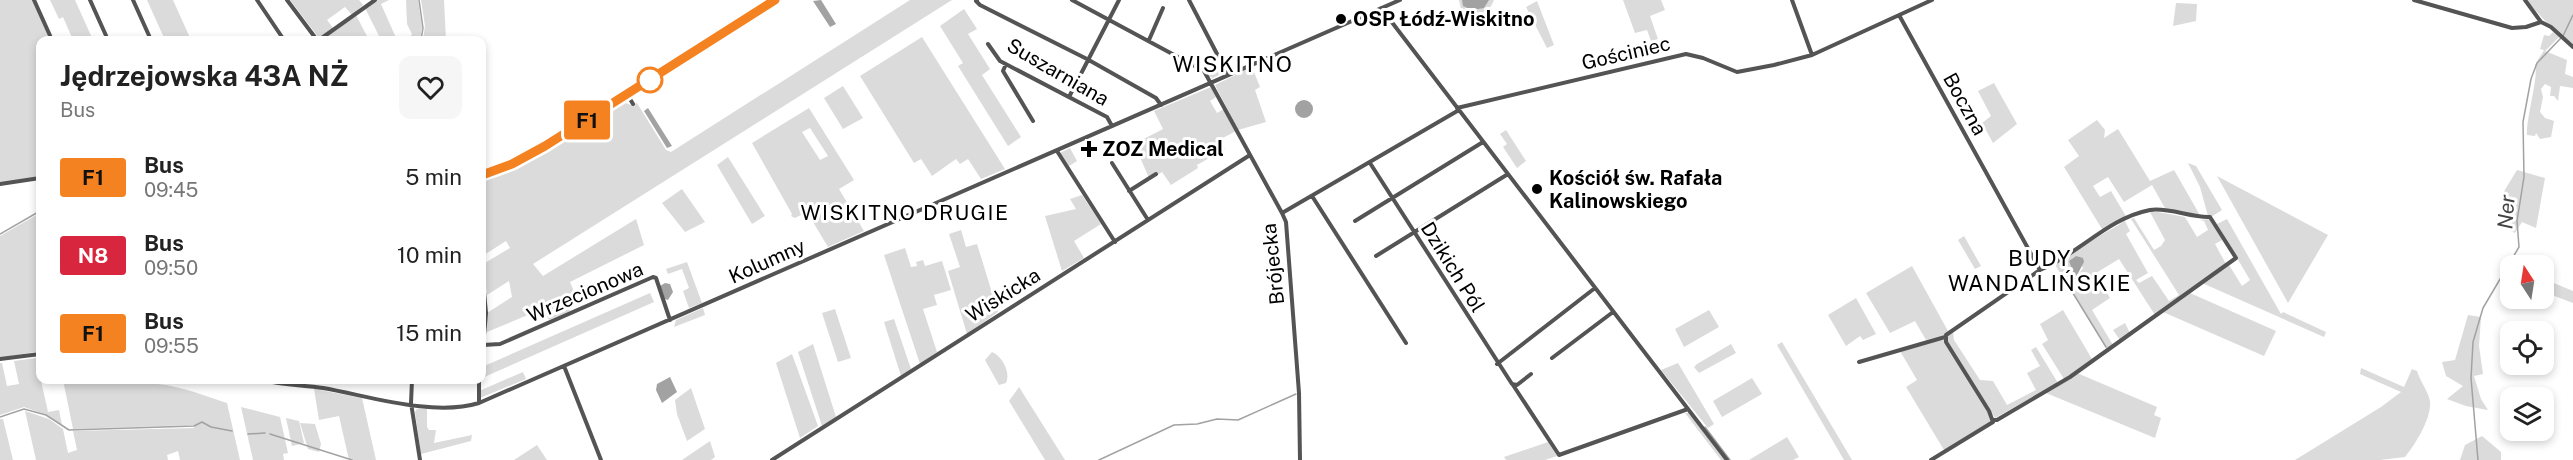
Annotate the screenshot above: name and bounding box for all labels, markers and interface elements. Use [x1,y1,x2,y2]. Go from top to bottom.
place label: OSP Łódź-Wiskitno [1353,7,1534,31]
marker: OSP Łódź-Wiskitno [1334,12,1348,26]
street label: Gościniec [1579,31,1673,75]
street label: Suszarniana [1003,33,1113,111]
district label: WISKITNO [1173,51,1293,77]
button: heart [399,56,462,119]
text: Jędrzejowska 43A NŻ [60,59,348,92]
unlabelled marker [637,67,663,93]
street label: Boczna [1938,69,1992,139]
text: Bus [60,98,95,122]
line badge: F1 [560,100,614,140]
text: F1 [576,108,598,133]
place label: ZOZ Medical [1102,137,1224,161]
marker: ZOZ Medical [1080,140,1098,158]
text: Bus [144,152,184,178]
text: 5 min [405,164,462,190]
text: F1 [82,165,104,190]
place label: Kościół św. Rafała Kalinowskiego [1549,166,1722,213]
text: 09:45 [144,178,198,202]
marker: Kościół św. Rafała Kalinowskiego [1530,182,1544,196]
water label: Ner [2492,193,2520,230]
district label: WISKITNO DRUGIE [800,200,1010,225]
street label: Dzikich Pól [1416,217,1490,317]
street label: Brójecka [1257,222,1289,306]
text: Bus [144,230,184,256]
street label: Kolumny [725,233,809,288]
text: 10 min [397,242,462,268]
text: N8 [78,243,108,268]
district label: BUDY WANDALIŃSKIE [1948,245,2132,296]
north arrow [2500,255,2554,309]
map controls [2500,255,2554,441]
text: 09:50 [144,256,198,280]
street label: Wrzecionowa [523,257,647,327]
street label: Wiskicka [961,263,1045,327]
text: Bus [144,308,184,334]
text: 15 min [396,320,462,346]
text: F1 [82,321,104,346]
button: locate [2500,321,2554,375]
text: 09:55 [144,334,199,358]
button: layers [2500,387,2554,441]

